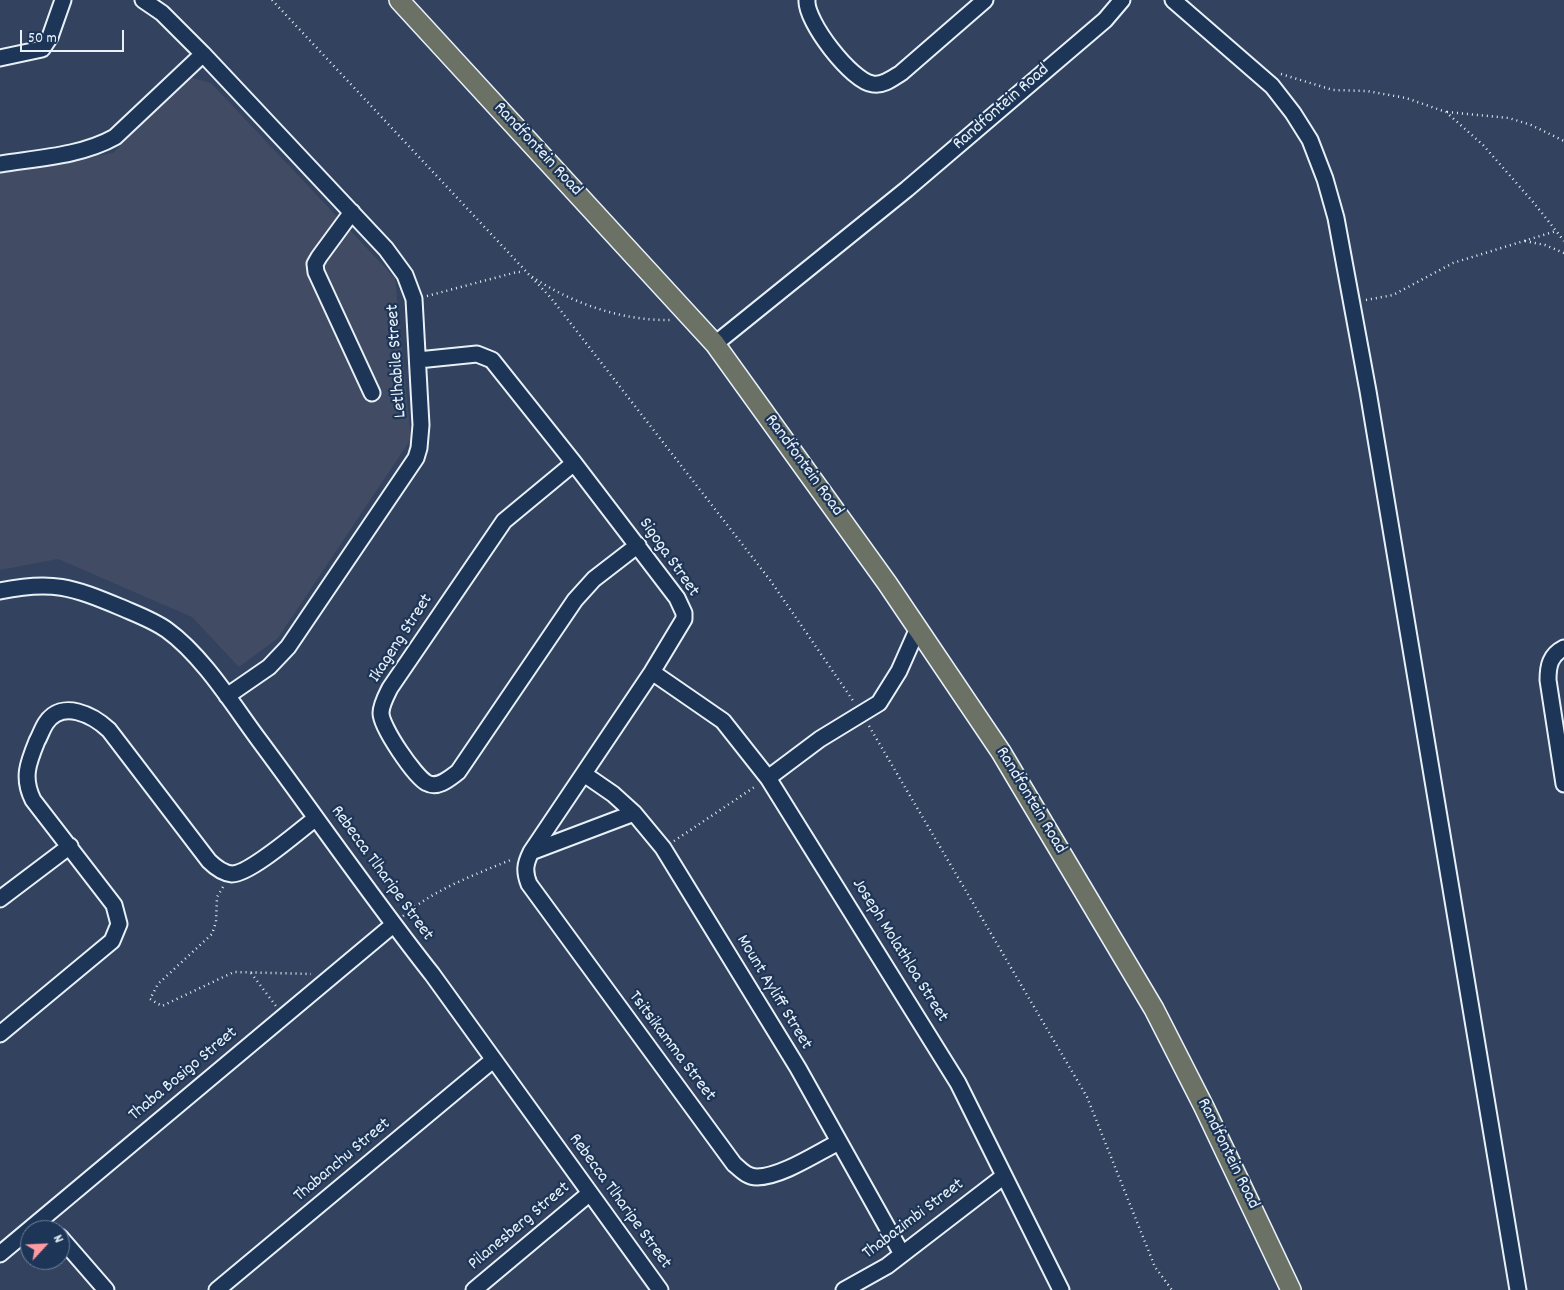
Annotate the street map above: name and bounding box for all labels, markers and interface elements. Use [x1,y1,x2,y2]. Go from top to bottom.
scale bar [22,20,126,52]
text: 50 m [28,28,57,50]
street label: Randfontein Road [949,60,1055,156]
street label: Randfontein Road [488,99,586,201]
street label: Letlhabile Street [383,303,413,419]
street label: Randfontein Road [759,411,847,521]
street label: Sigoga Street [633,514,703,602]
street label: Ikageng Street [365,591,439,687]
street label: Randfontein Road [990,744,1070,858]
street label: Rebecca Tlharipe Street [325,802,437,946]
street label: Joseph Molathloa Street [846,875,952,1027]
street label: Mount Ayliff Street [730,932,816,1054]
street label: Tsitsikamma Street [623,988,719,1106]
street label: Thaba Bosigo Street [125,1023,243,1127]
street label: Randfontein Road [1191,1095,1263,1213]
street label: Thabanchu Street [290,1114,396,1208]
street label: Rebecca Tlharipe Street [563,1130,675,1274]
street label: Thabazimbi Street [859,1175,969,1265]
street label: Pilanesberg Street [465,1178,575,1276]
north arrow [20,1220,70,1270]
text: N [47,1232,68,1246]

